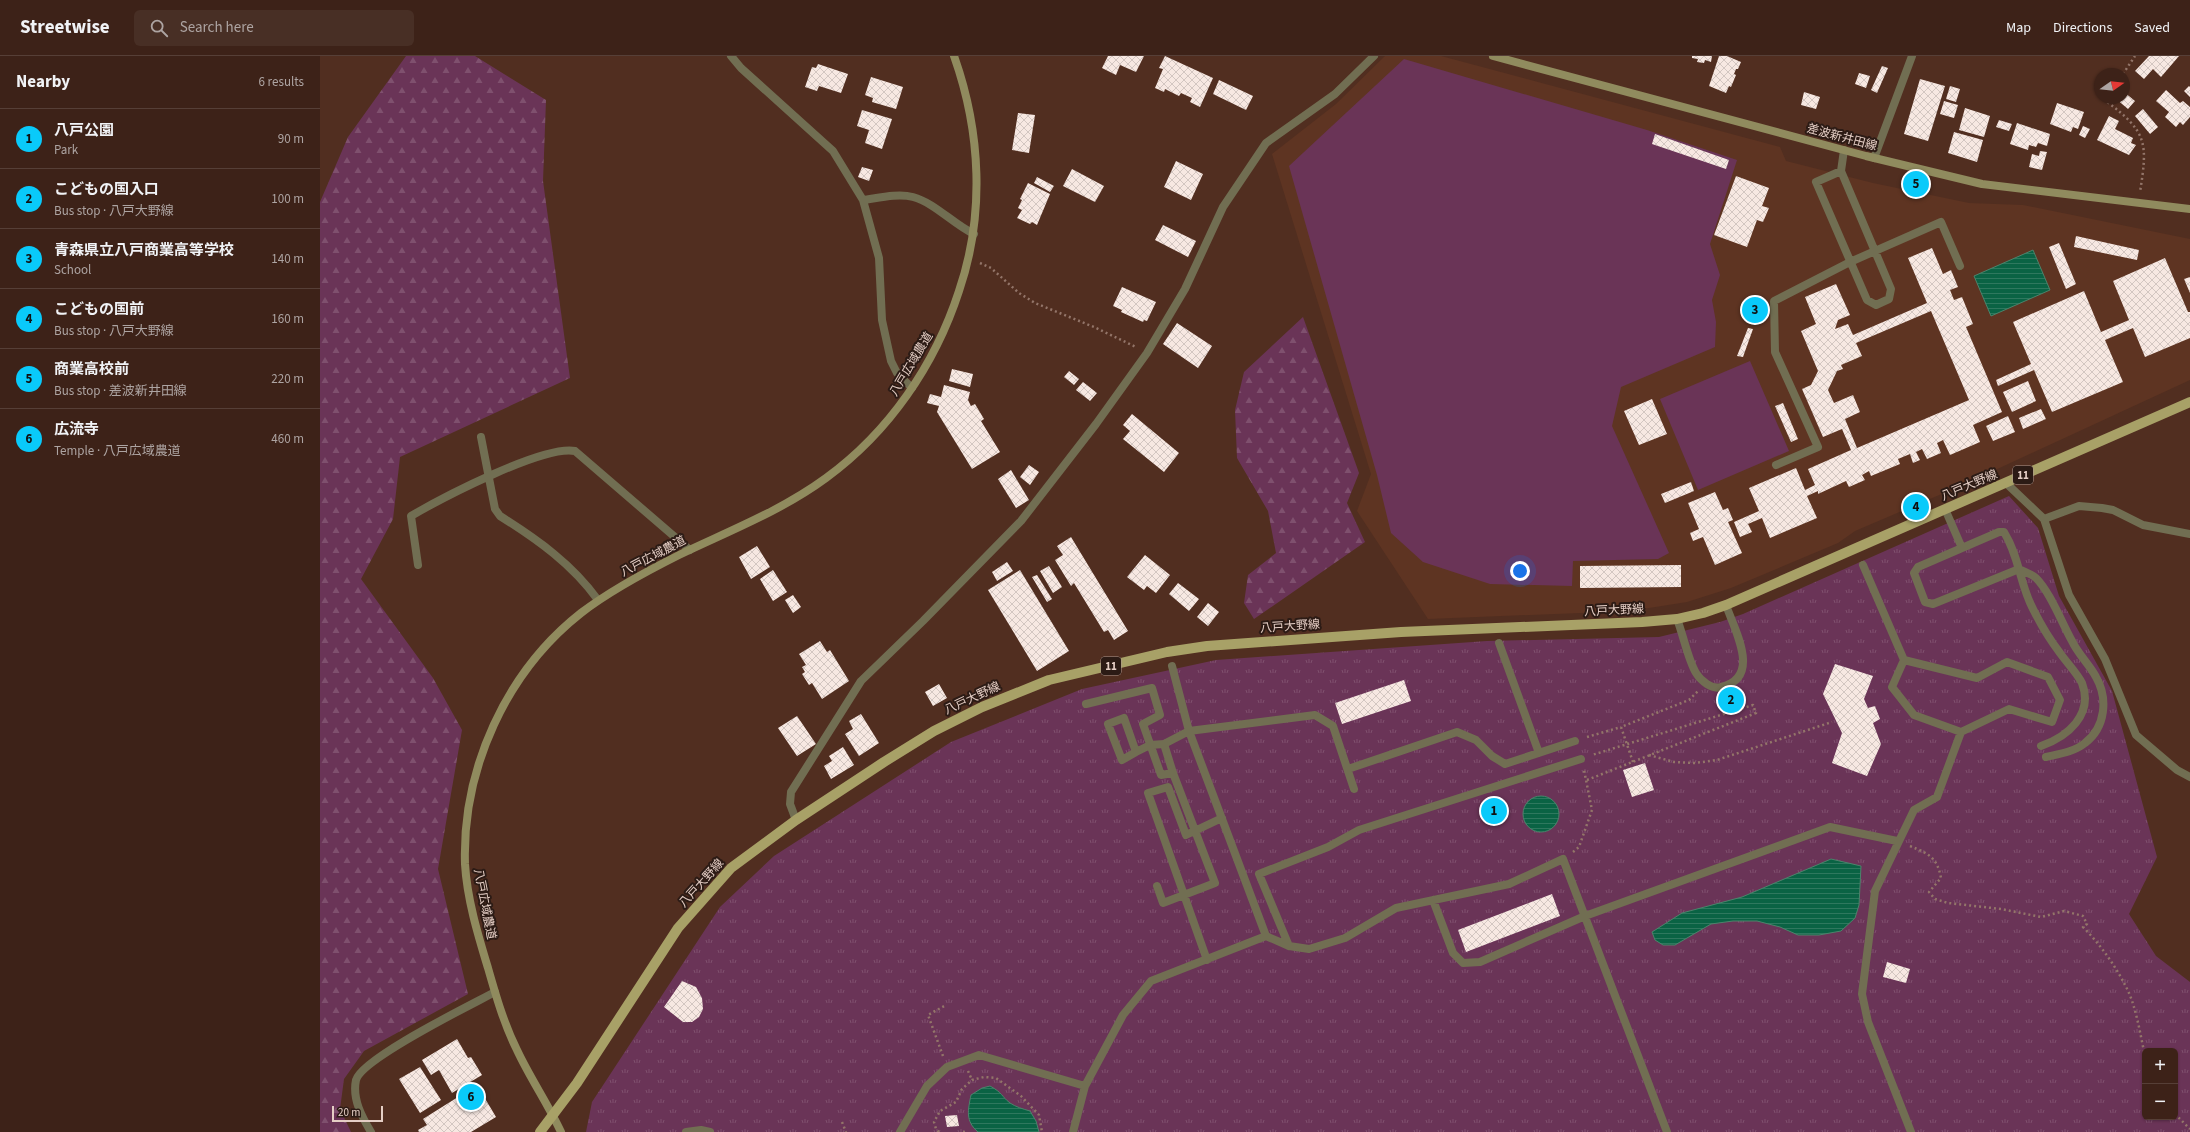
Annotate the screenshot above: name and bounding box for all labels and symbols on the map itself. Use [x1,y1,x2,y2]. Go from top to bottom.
north arrow [2094,68,2130,104]
street label: 差波新井田線 [1805,120,1879,155]
pin: 5 [1903,169,1929,199]
pin: 3 [1742,295,1768,325]
street label: 八戸広域農道 [886,329,937,400]
street label: 八戸大野線 [1938,466,2000,505]
road number: 11 [2013,466,2033,484]
pin: 4 [1903,492,1929,522]
street label: 八戸広域農道 [617,532,689,581]
your location [1510,561,1530,581]
street label: 八戸大野線 [1584,600,1644,621]
street label: 八戸大野線 [1260,616,1321,637]
road number: 11 [1101,657,1121,675]
street label: 八戸大野線 [941,678,1003,719]
pin: 2 [1718,685,1744,715]
pin: 1 [1481,796,1507,826]
street label: 八戸大野線 [675,855,728,911]
street label: 八戸広域農道 [469,867,500,941]
pin: 6 [458,1082,484,1112]
scale bar [332,1104,383,1123]

